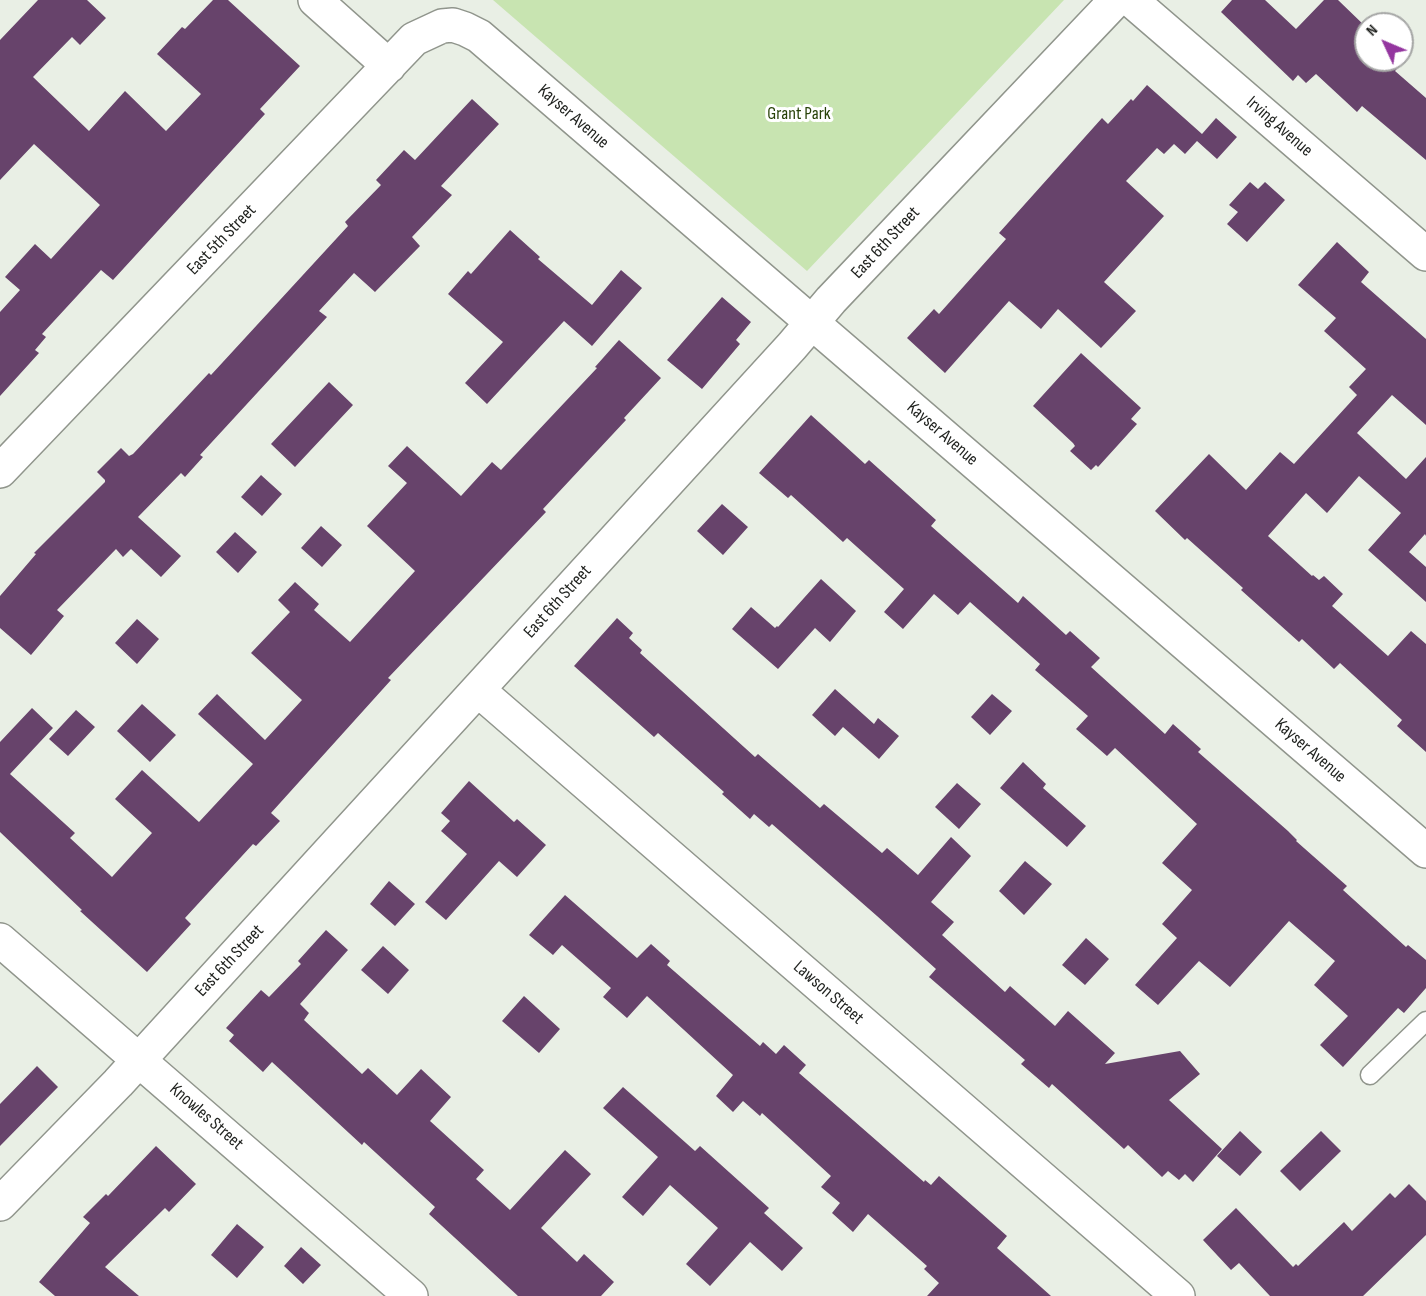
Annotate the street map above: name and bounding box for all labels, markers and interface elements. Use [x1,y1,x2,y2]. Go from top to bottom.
north arrow [1354,12,1414,72]
text: N [1362,21,1382,40]
street label: Kayser Avenue [533,80,613,154]
street label: Irving Avenue [1241,92,1317,162]
park label: Grant Park [767,103,831,125]
street label: East 5th Street [183,200,261,280]
street label: East 6th Street [847,202,925,284]
street label: Kayser Avenue [902,397,982,471]
street label: East 6th Street [520,561,596,643]
street label: Kayser Avenue [1270,714,1350,788]
street label: East 6th Street [191,920,269,1002]
street label: Lawson Street [788,957,868,1029]
street label: Knowles Street [165,1079,247,1155]

